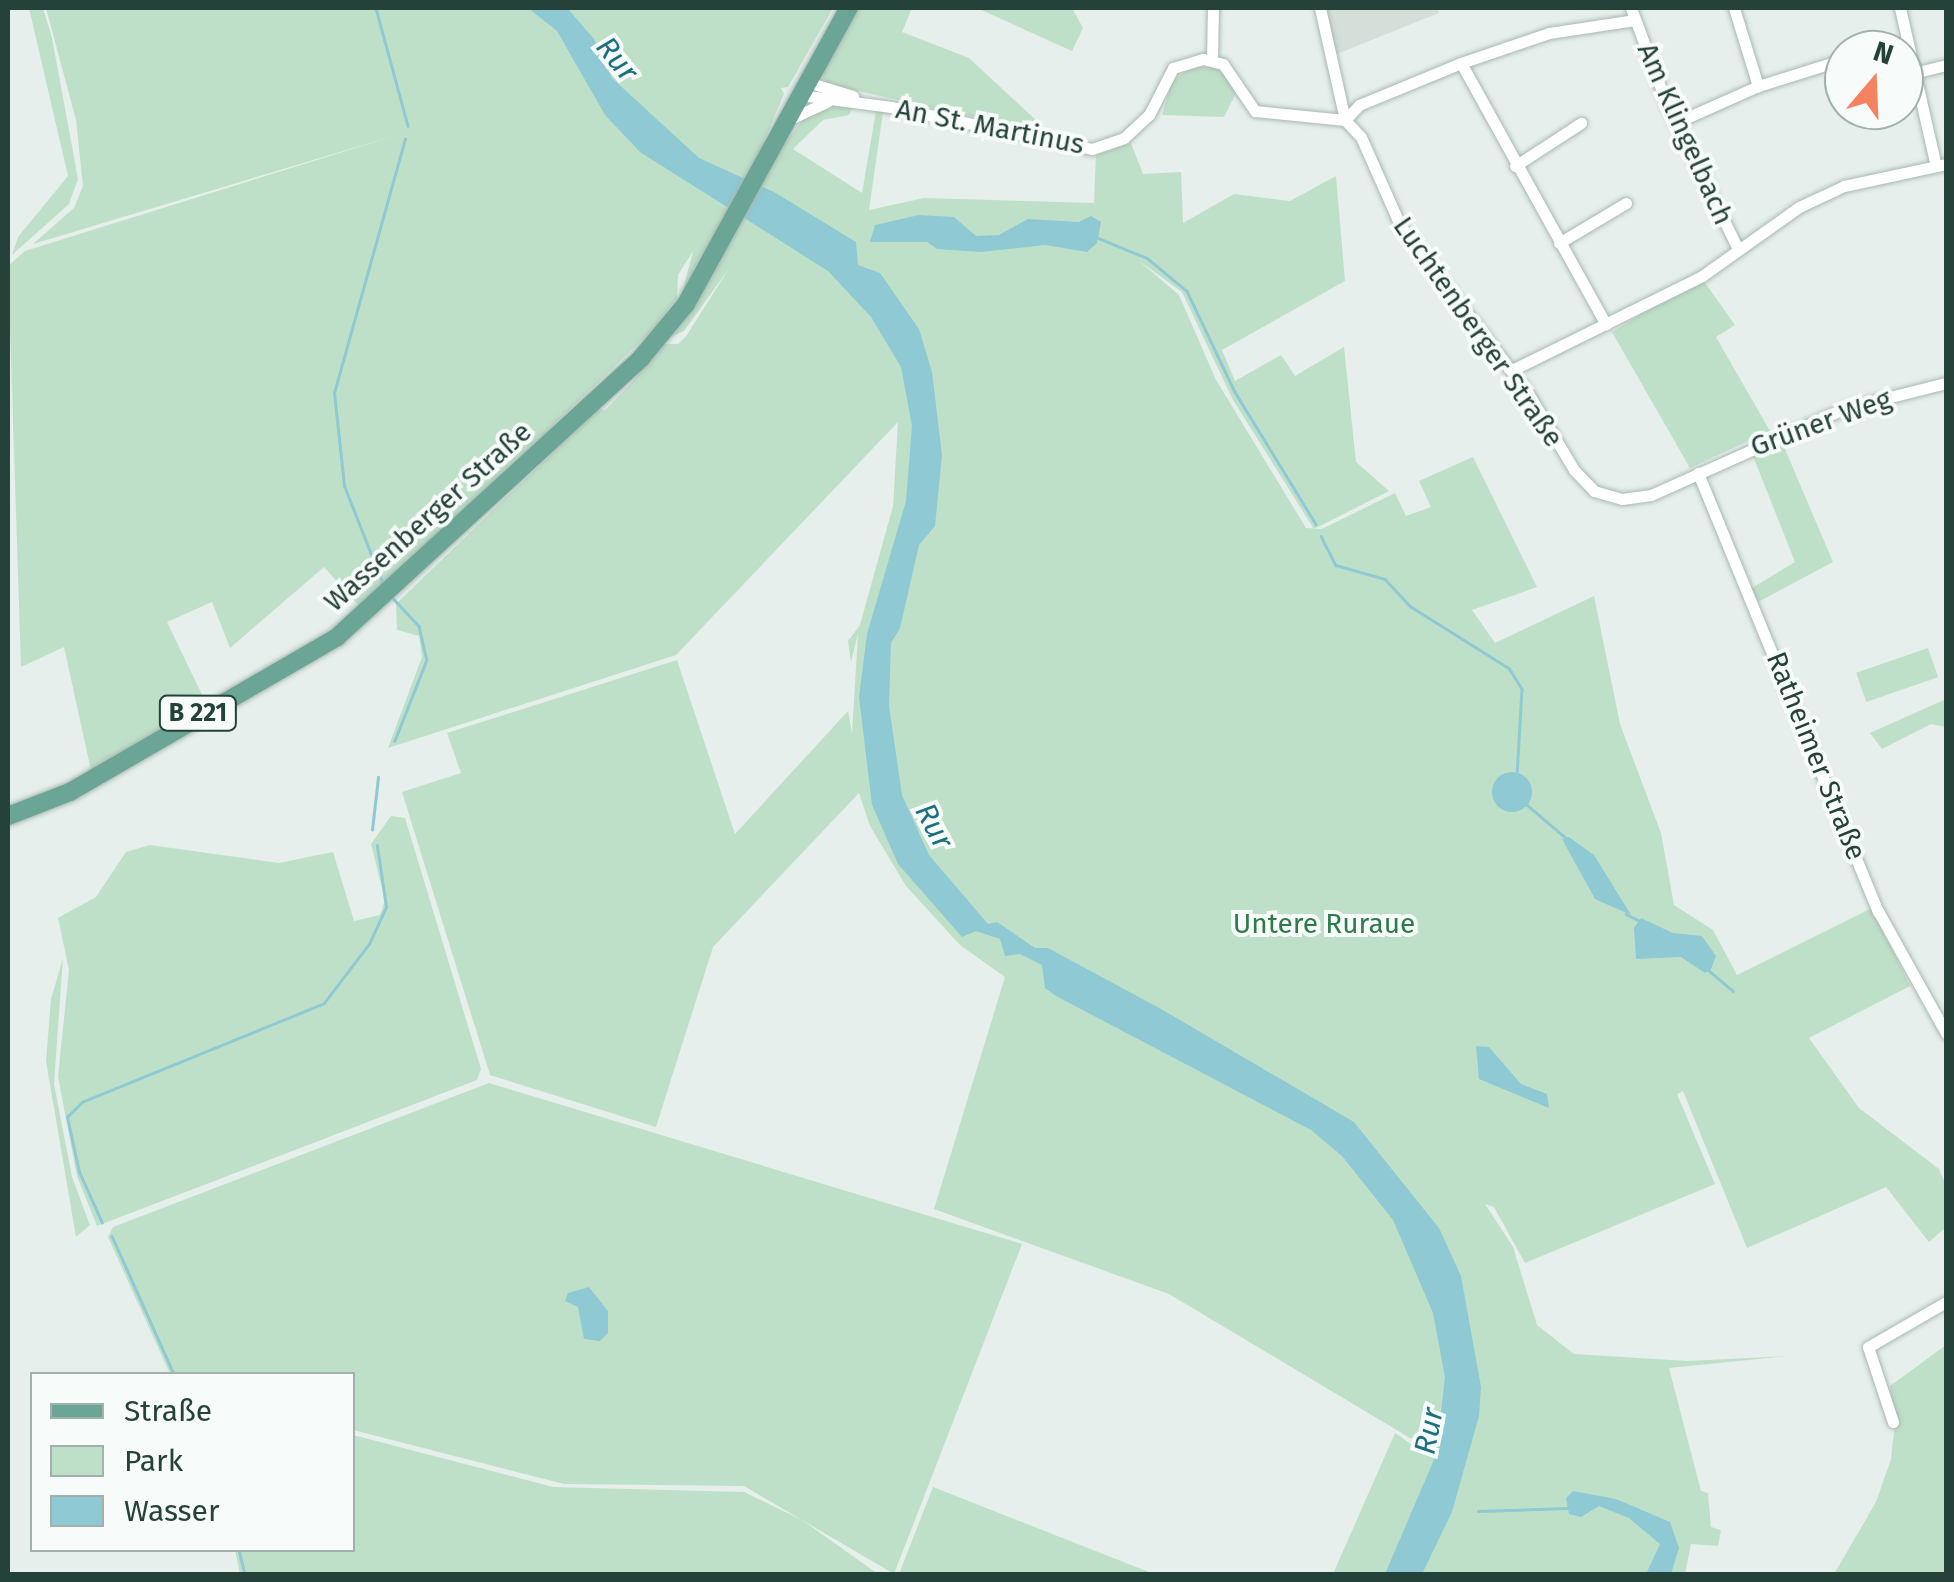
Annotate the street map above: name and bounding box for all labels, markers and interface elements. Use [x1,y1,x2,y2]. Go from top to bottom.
water label: Rur [588,30,646,88]
north arrow [1824,30,1924,130]
text: N [1869,34,1897,72]
street label: Am Klingelbach [1630,38,1740,230]
street label: An St. Martinus [893,92,1087,162]
street label: Luchtenberger Straße [1386,210,1570,454]
street label: Grüner Weg [1746,382,1896,464]
street label: Wassenberger Straße [318,415,538,619]
street label: Ratheimer Straße [1759,647,1873,865]
road number: B 221 [158,693,238,733]
water label: Rur [907,797,961,855]
park label: Untere Ruraue [1233,907,1415,941]
legend [30,1372,355,1552]
text: Straße [124,1393,212,1429]
water label: Rur [1407,1405,1451,1457]
text: Park [124,1443,183,1479]
text: Wasser [124,1493,220,1529]

